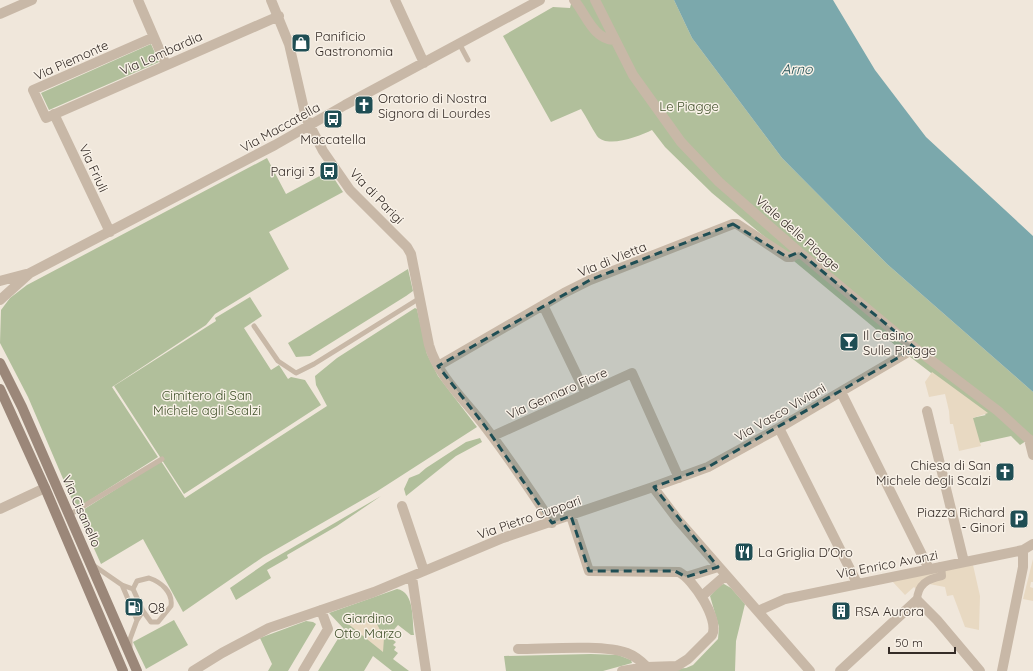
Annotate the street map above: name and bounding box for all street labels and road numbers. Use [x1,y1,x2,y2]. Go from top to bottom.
street label: Via Lombardia [117,28,205,78]
street label: Via Piemonte [31,36,111,84]
street label: Via Maccatella [237,99,323,155]
street label: Via Friuli [76,141,112,195]
street label: Via di Parigi [346,165,408,227]
street label: Viale delle Piagge [752,192,844,274]
street label: Via di Vietta [575,238,649,280]
street label: Via Gennaro Fiore [504,364,610,422]
street label: Via Vasco Viviani [732,379,828,445]
street label: Via Cisanello [59,473,105,549]
street label: Via Pietro Cuppari [475,492,583,542]
street label: Via Enrico Avanzi [835,546,939,582]

